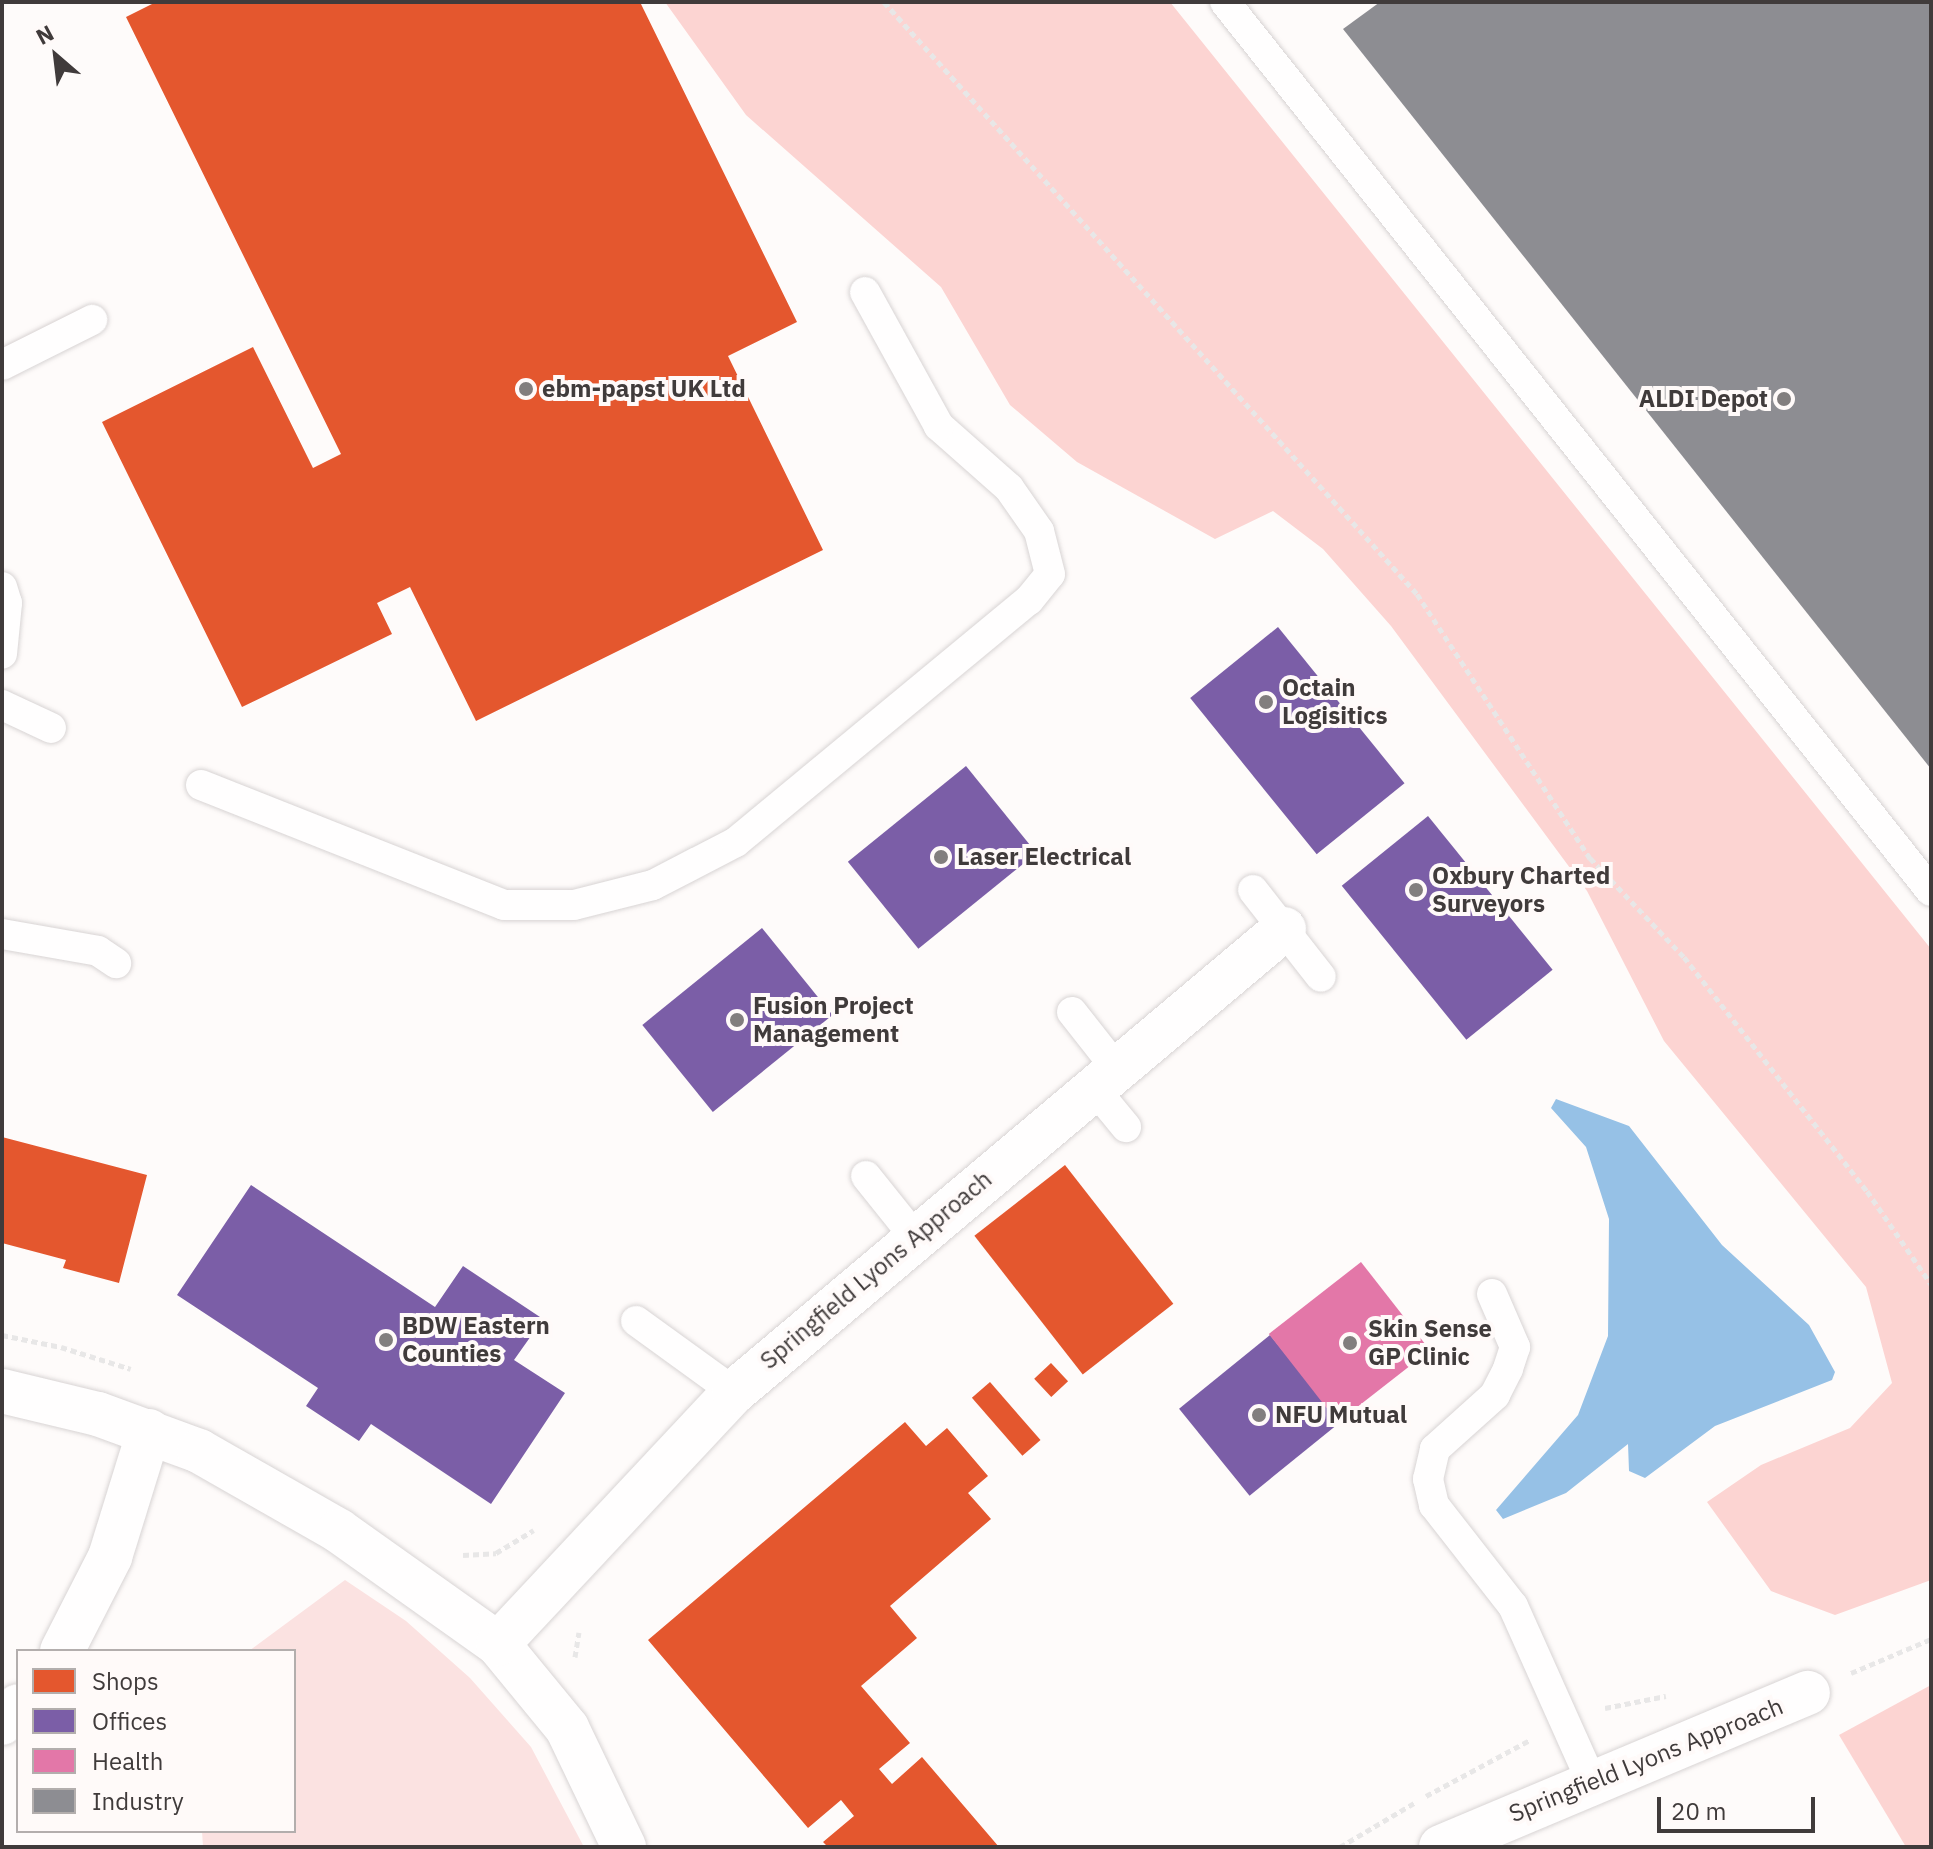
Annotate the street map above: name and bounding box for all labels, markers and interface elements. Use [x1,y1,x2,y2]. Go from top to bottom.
north arrow [16,16,96,96]
text: N [31,18,58,51]
place label: ebm-papst UK Ltd [542,375,746,403]
marker: ebm-papst UK Ltd [517,380,535,398]
place label: ALDI Depot [1639,385,1768,413]
marker: ALDI Depot [1775,390,1793,408]
place label: Octain Logisitics [1282,674,1388,730]
marker: Octain Logisitics [1257,693,1275,711]
place label: Laser Electrical [957,843,1131,871]
marker: Laser Electrical [932,848,950,866]
place label: Oxbury Charted Surveyors [1432,862,1610,918]
marker: Oxbury Charted Surveyors [1407,881,1425,899]
place label: Fusion Project Management [753,992,914,1048]
marker: Fusion Project Management [728,1011,746,1029]
street label: Springfield Lyons Approach [754,1165,998,1375]
place label: BDW Eastern Counties [402,1312,550,1368]
place label: Skin Sense GP Clinic [1368,1315,1492,1371]
marker: BDW Eastern Counties [377,1331,395,1349]
marker: Skin Sense GP Clinic [1339,1332,1361,1354]
place label: NFU Mutual [1275,1401,1407,1429]
marker: NFU Mutual [1250,1406,1268,1424]
legend [16,1649,296,1833]
text: Shops [92,1665,159,1697]
street label: Springfield Lyons Approach [1505,1692,1787,1828]
text: Offices [92,1705,167,1737]
text: Health [92,1745,163,1777]
scale bar [1661,1781,1819,1831]
text: Industry [92,1785,184,1817]
text: 20 m [1671,1795,1726,1827]

